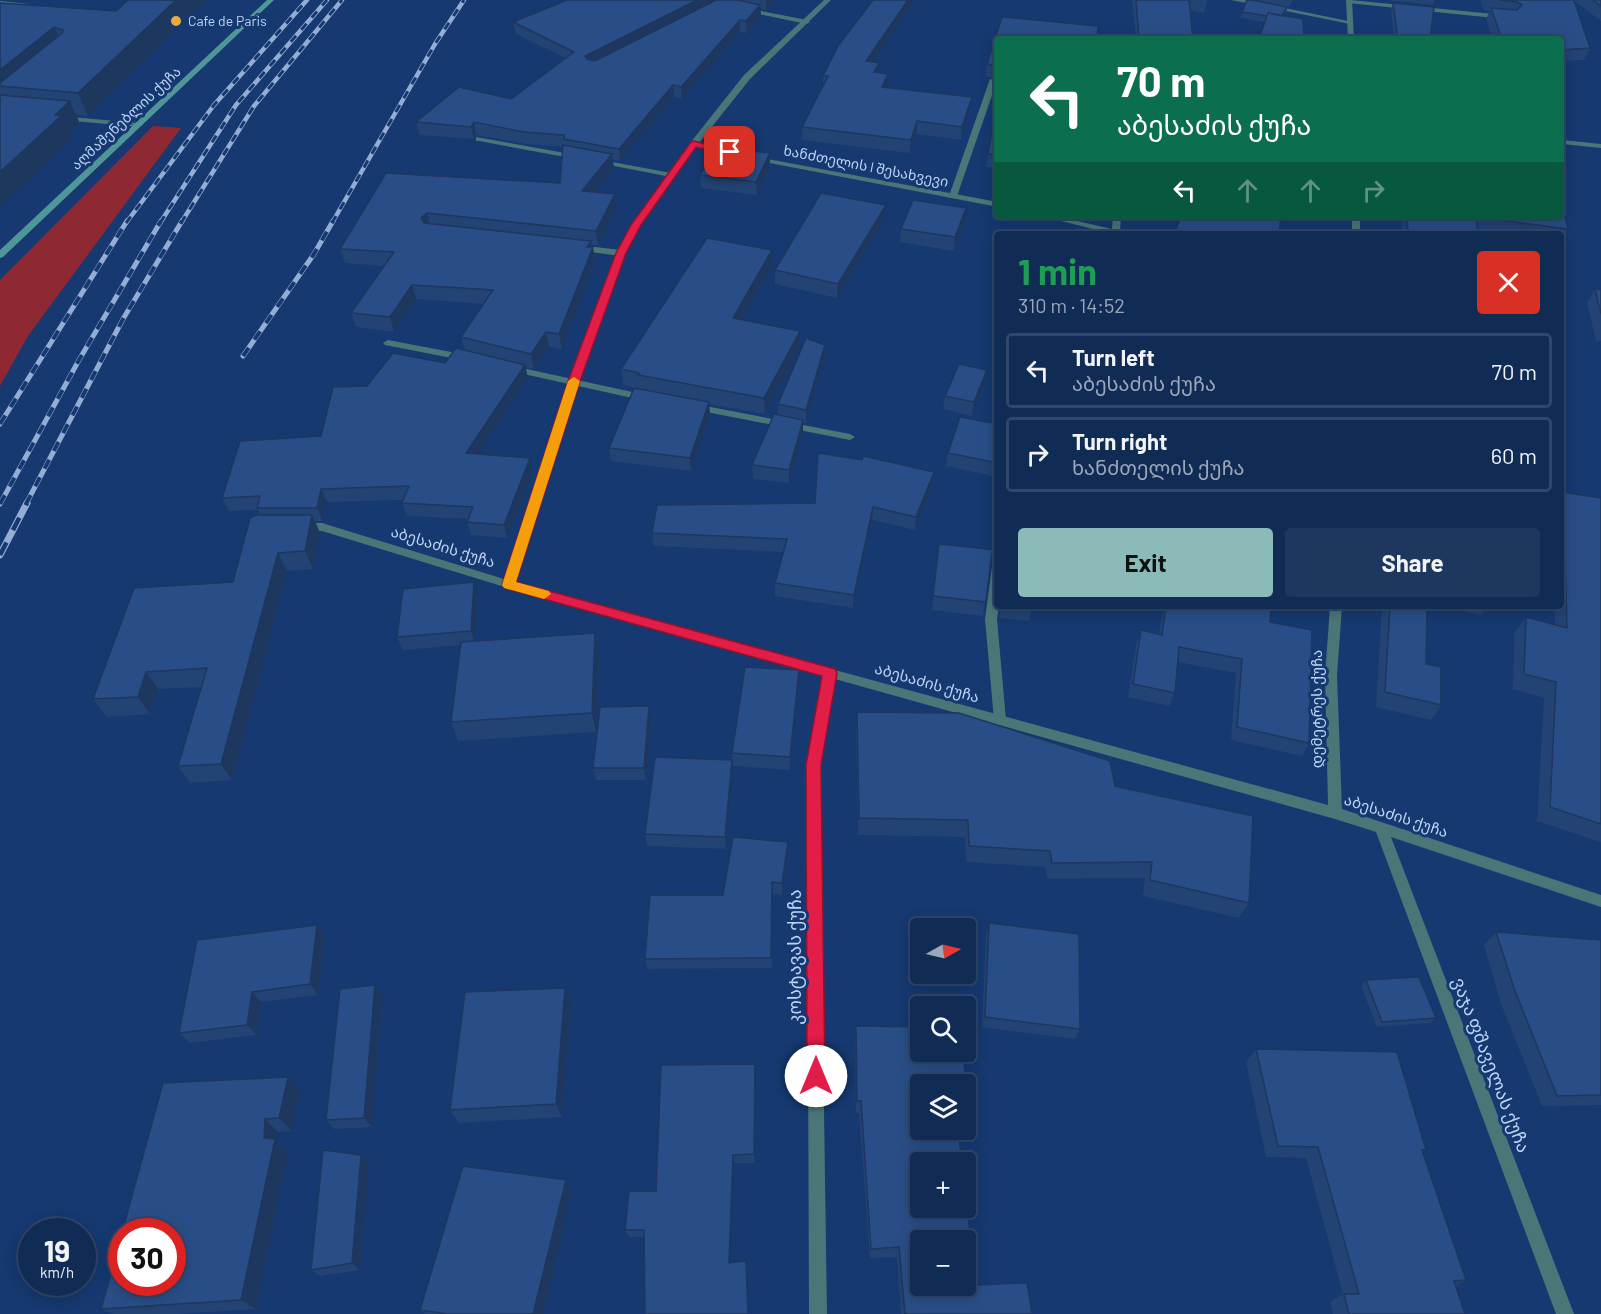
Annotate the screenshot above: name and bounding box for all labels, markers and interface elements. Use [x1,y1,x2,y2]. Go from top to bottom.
place label: Cafe de Paris [188,12,267,29]
marker: Cafe de Paris [169,14,183,28]
text: 70 m [1117,55,1205,105]
icon: left [1018,60,1096,138]
street label: აღმაშენებლის ქუჩა [67,62,185,174]
text: აბესაძის ქუჩა [1117,108,1311,140]
pin [704,126,755,177]
icon: arrive [713,135,746,168]
street label: ხანძთელის I შესახვევი [782,141,950,191]
icon: left [1168,174,1201,207]
icon: ahead [1231,174,1264,207]
icon: ahead [1294,174,1327,207]
icon: right [1357,174,1390,207]
text: 1 min [1018,249,1097,292]
button: close [1477,251,1540,314]
text: 310 m · 14:52 [1018,293,1125,317]
text: Turn left [1072,344,1155,370]
icon: left [1021,354,1054,387]
text: 70 m [1492,358,1537,384]
text: აბესაძის ქუჩა [1072,371,1216,395]
text: Turn right [1072,428,1167,454]
icon: right [1021,438,1054,471]
text: 60 m [1491,442,1537,468]
text: ხანძთელის ქუჩა [1072,455,1245,479]
street label: აბესაძის ქუჩა [389,522,498,571]
button: Exit [1018,528,1273,597]
button: Share [1285,528,1540,597]
street label: დემეტრეს ქუჩა [1307,650,1326,768]
street label: აბესაძის ქუჩა [873,659,982,707]
street label: აბესაძის ქუჩა [1342,790,1450,841]
street label: კოსტავას ქუჩა [783,889,806,1025]
north arrow [910,918,976,984]
map controls [910,918,976,1296]
street label: ვაჯა ფშაველას ქუჩა [1447,974,1536,1156]
button: search [910,996,976,1062]
position arrow [784,1044,848,1108]
button: layers [910,1074,976,1140]
button: + [910,1152,976,1218]
speed limit sign: 30 [108,1218,186,1296]
button: − [910,1230,976,1296]
text: 19 [44,1232,70,1268]
text: km/h [40,1263,74,1281]

